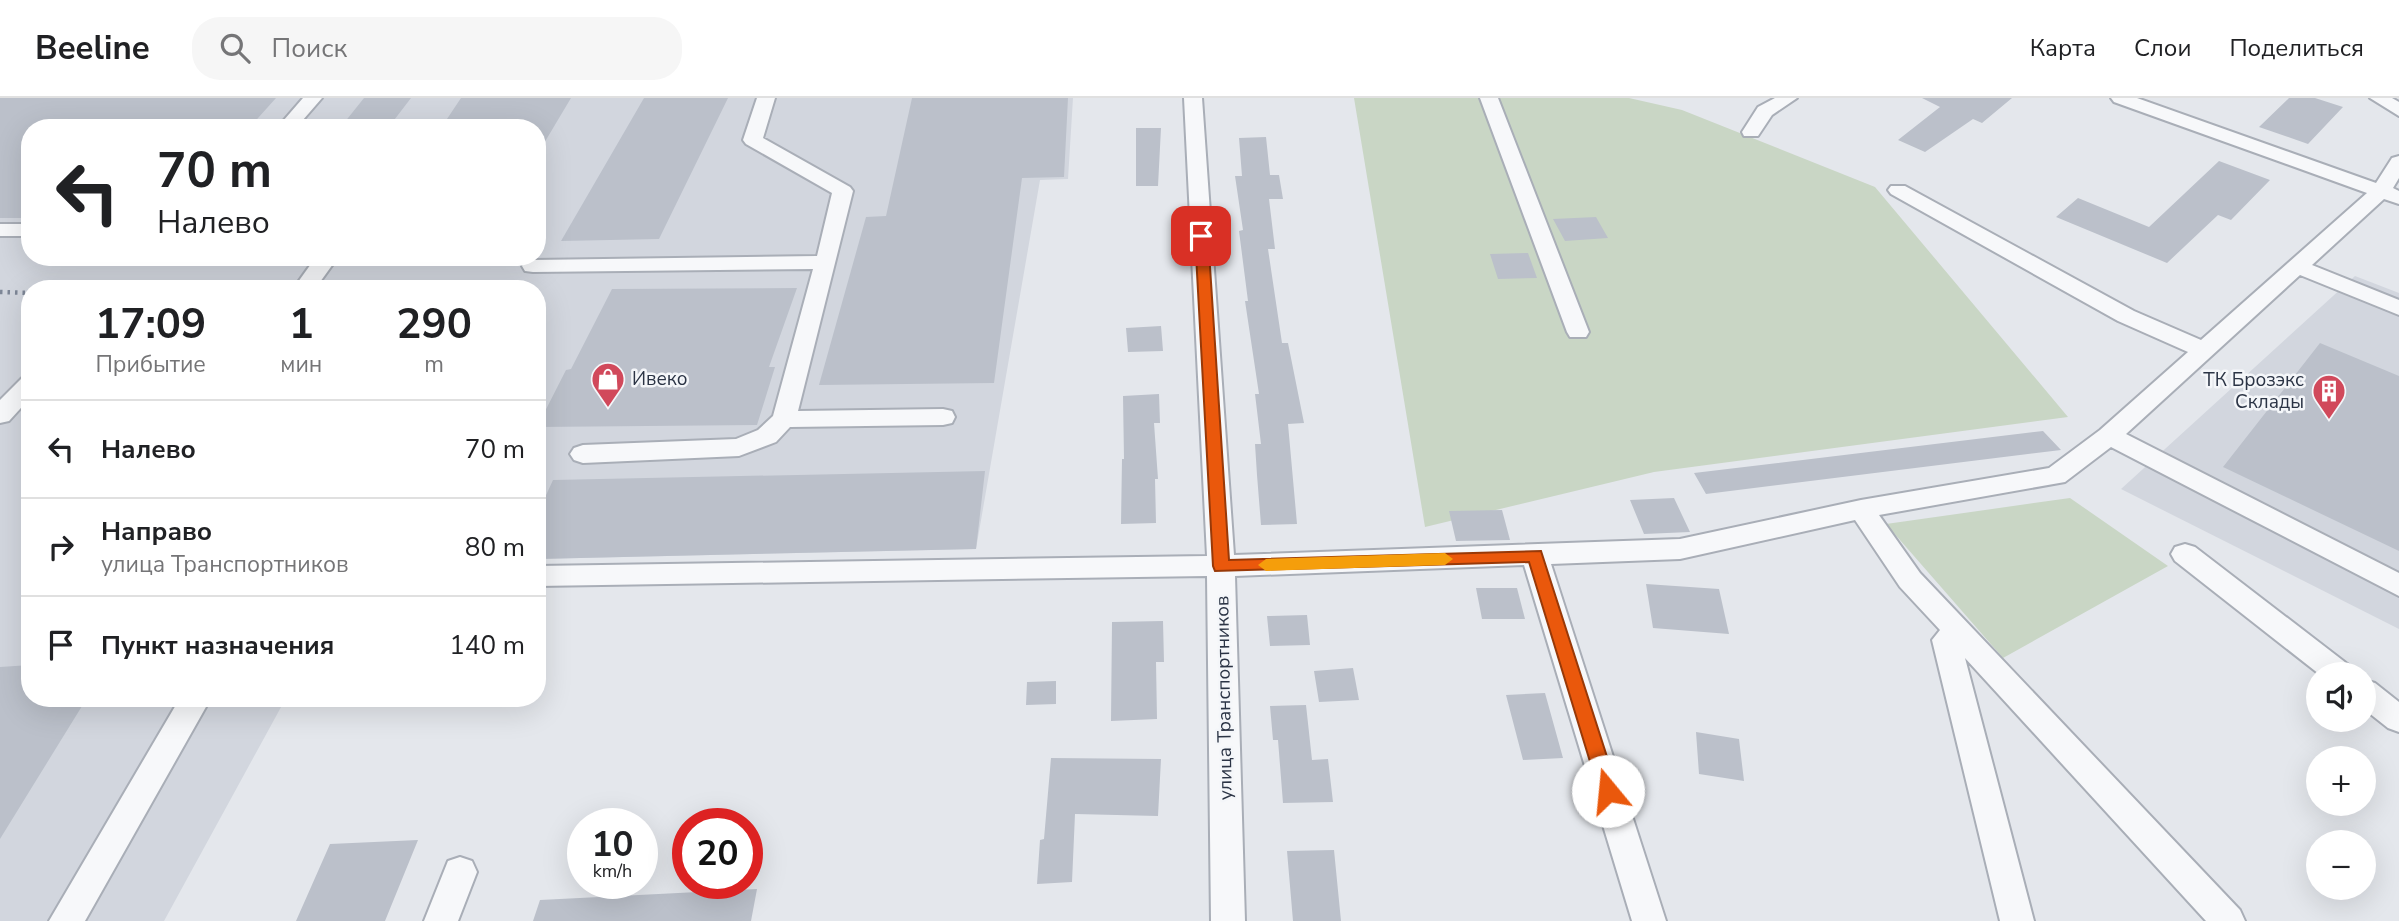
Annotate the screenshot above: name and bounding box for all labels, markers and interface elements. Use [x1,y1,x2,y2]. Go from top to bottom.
search box [192,17,682,80]
text: Beeline [35,26,150,71]
icon: search [216,29,254,67]
text: Поиск [272,31,347,66]
text: Карта [2030,32,2096,64]
text: Слои [2134,32,2191,64]
text: Поделиться [2229,32,2364,64]
text: 70 m [157,137,272,204]
icon: left [42,147,133,238]
text: Налево [157,201,270,244]
pin [1171,206,1231,266]
icon: arrive [1182,217,1220,255]
text: 17:09 [95,296,206,353]
text: 1 [289,296,314,353]
text: 290 [396,296,472,353]
text: Прибытие [95,349,206,380]
text: мин [280,349,322,380]
text: m [424,349,444,380]
shop icon: Ивеко [589,360,627,409]
place label: Ивеко [632,366,688,392]
place label: ТК Брозэкс Склады [2203,367,2304,415]
building icon: ТК Брозэкс Склады [2310,372,2348,421]
icon: left [42,430,80,468]
text: Налево [101,432,196,467]
text: 70 m [465,432,525,467]
text: Направо [101,514,212,549]
icon: right [42,528,80,566]
text: 80 m [465,530,525,565]
text: улица Транспортников [101,549,349,580]
street label: улица Транспортников [1209,596,1239,800]
icon: arrive [42,626,80,664]
text: Пункт назначения [101,628,334,663]
text: 140 m [449,628,525,663]
map controls [2306,662,2376,900]
button: sound [2306,662,2376,732]
button: + [2306,746,2376,816]
position arrow [1571,754,1645,828]
speed limit sign: 20 [672,808,763,899]
text: 10 [591,821,634,868]
button: − [2306,830,2376,900]
text: km/h [593,859,632,883]

